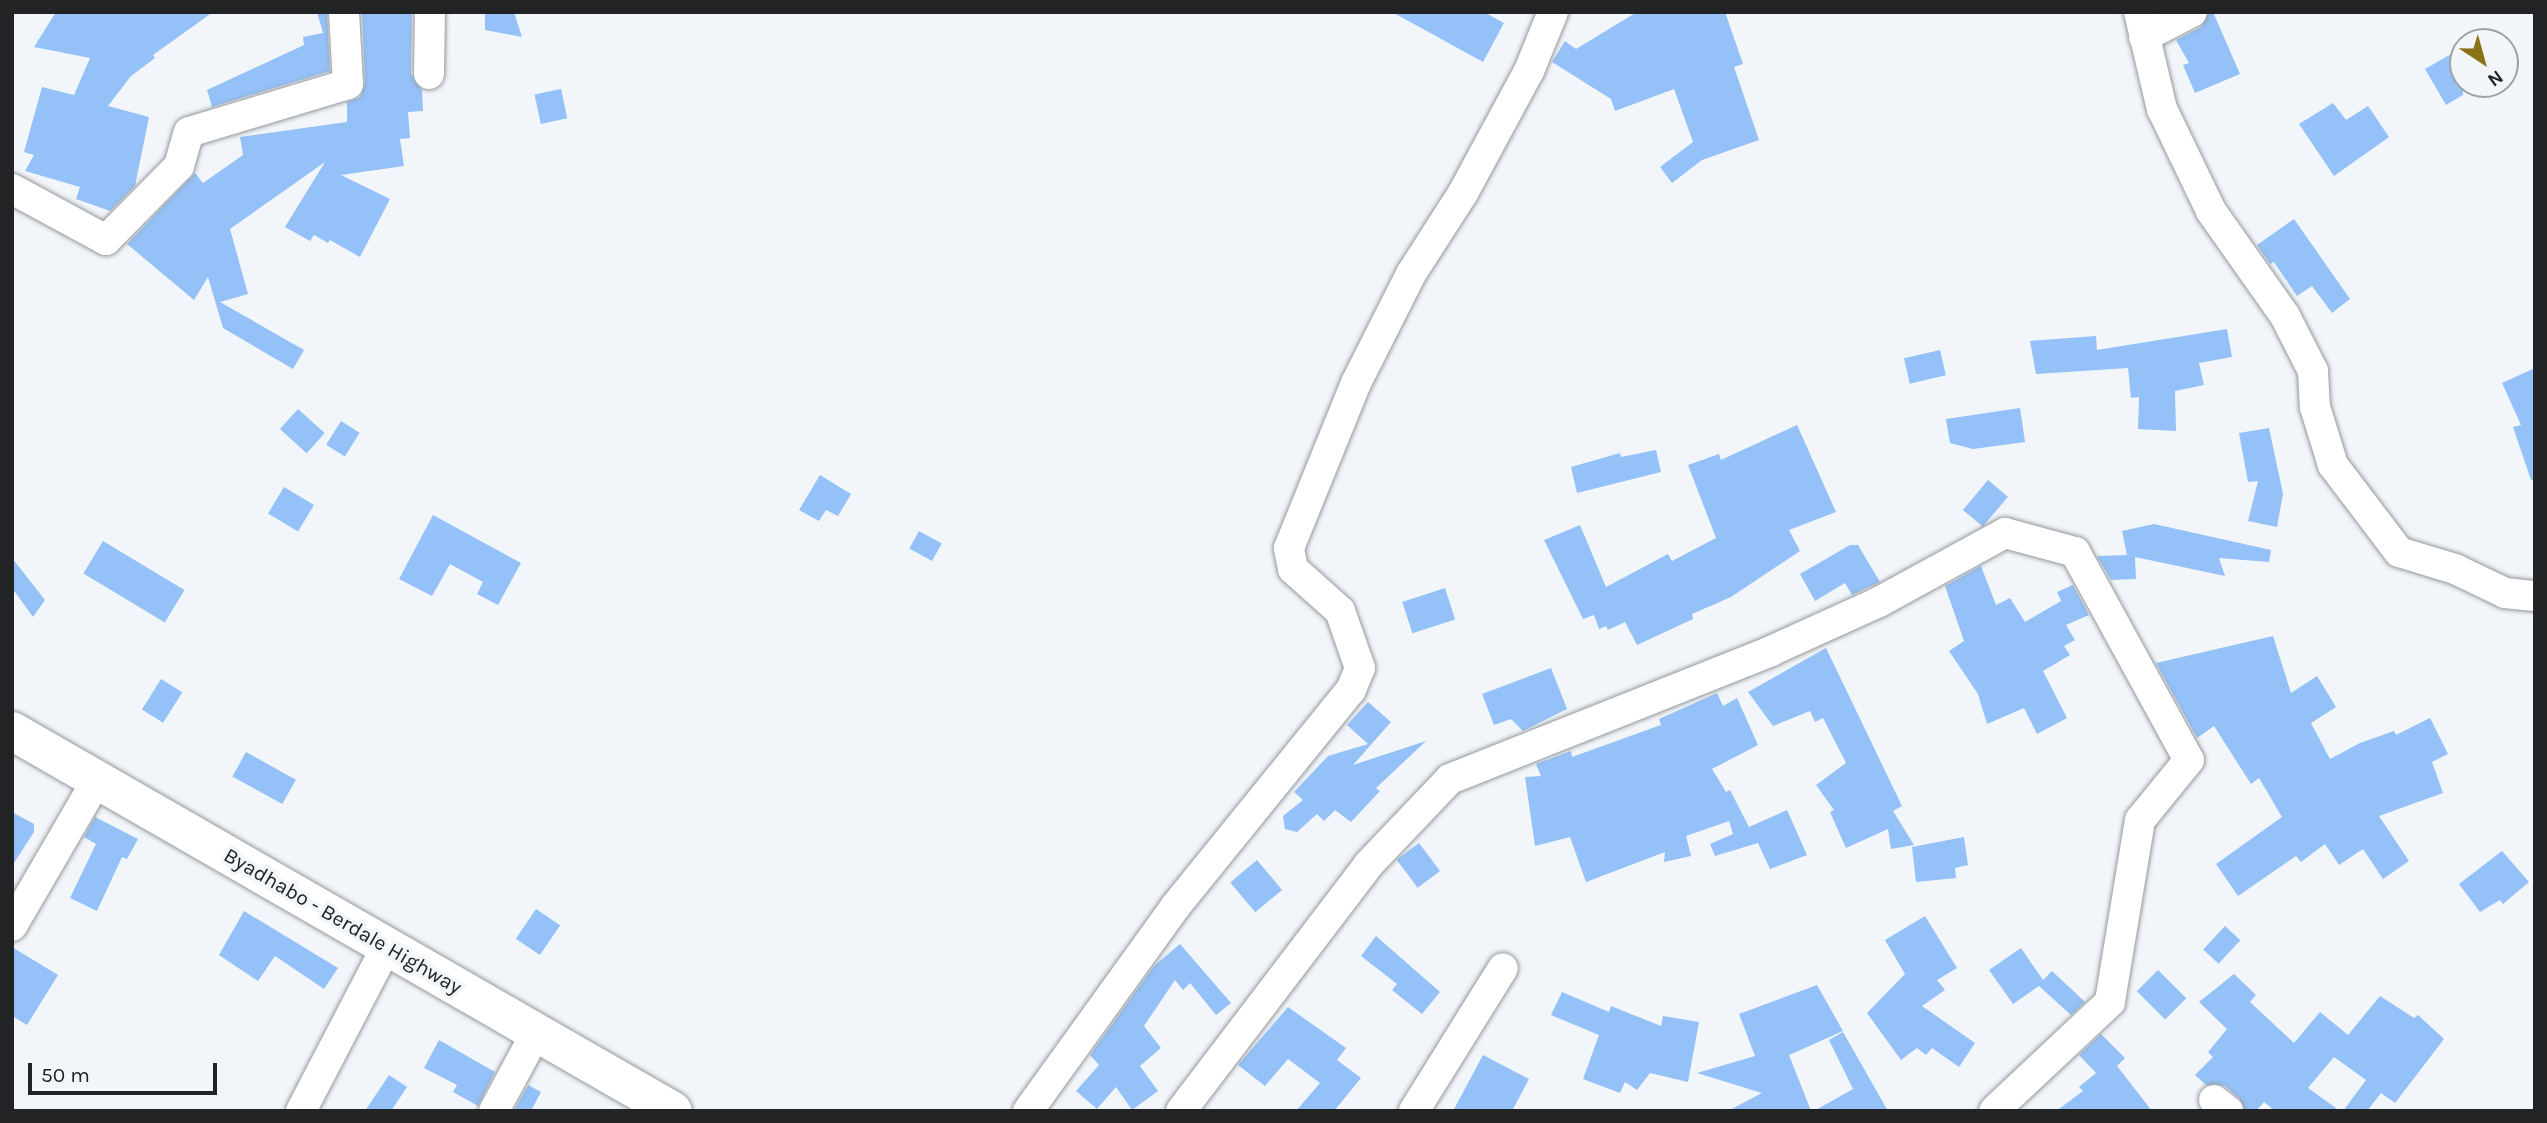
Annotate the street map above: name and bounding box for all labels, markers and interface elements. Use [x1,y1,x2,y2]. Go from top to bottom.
north arrow [2449,28,2519,98]
text: N [2483,65,2507,91]
street label: Byadhabo - Berdale Highway [219,842,467,1000]
scale bar [32,1050,220,1094]
text: 50 m [41,1063,90,1087]

